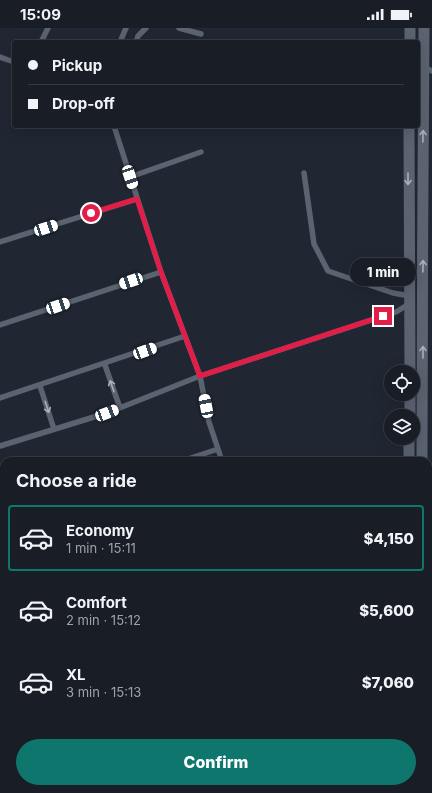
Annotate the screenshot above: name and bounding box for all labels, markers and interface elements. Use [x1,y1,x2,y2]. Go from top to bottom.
text: 15:09 [20,5,61,24]
text: Pickup [52,56,102,75]
text: Drop-off [52,94,115,113]
one-way arrow [419,130,426,143]
car [121,164,139,190]
one-way arrow [404,172,412,185]
route start [82,204,100,222]
car [33,219,59,237]
callout: 1 min [350,258,416,286]
one-way arrow [419,260,427,273]
text: 1 min [367,264,399,280]
car [118,271,144,291]
car [45,296,71,316]
route end [374,307,392,325]
car [132,341,158,361]
one-way arrow [419,346,427,359]
map controls [384,365,420,445]
button: locate [384,365,420,401]
one-way arrow [108,381,116,393]
car [198,393,214,419]
one-way arrow [44,401,51,414]
car [94,403,120,423]
button: layers [384,409,420,445]
text: Choose a ride [16,470,137,491]
icon: car [18,520,54,556]
text: Economy [66,521,134,540]
text: $4,150 [364,529,414,548]
text: 1 min · 15:11 [66,540,136,556]
icon: car [18,592,54,628]
text: Comfort [66,593,127,612]
text: $5,600 [359,601,414,620]
text: 2 min · 15:12 [66,612,141,628]
icon: car [18,664,54,700]
text: XL [66,665,86,684]
text: $7,060 [362,673,414,692]
text: 3 min · 15:13 [66,684,141,700]
button: Confirm [16,739,416,785]

